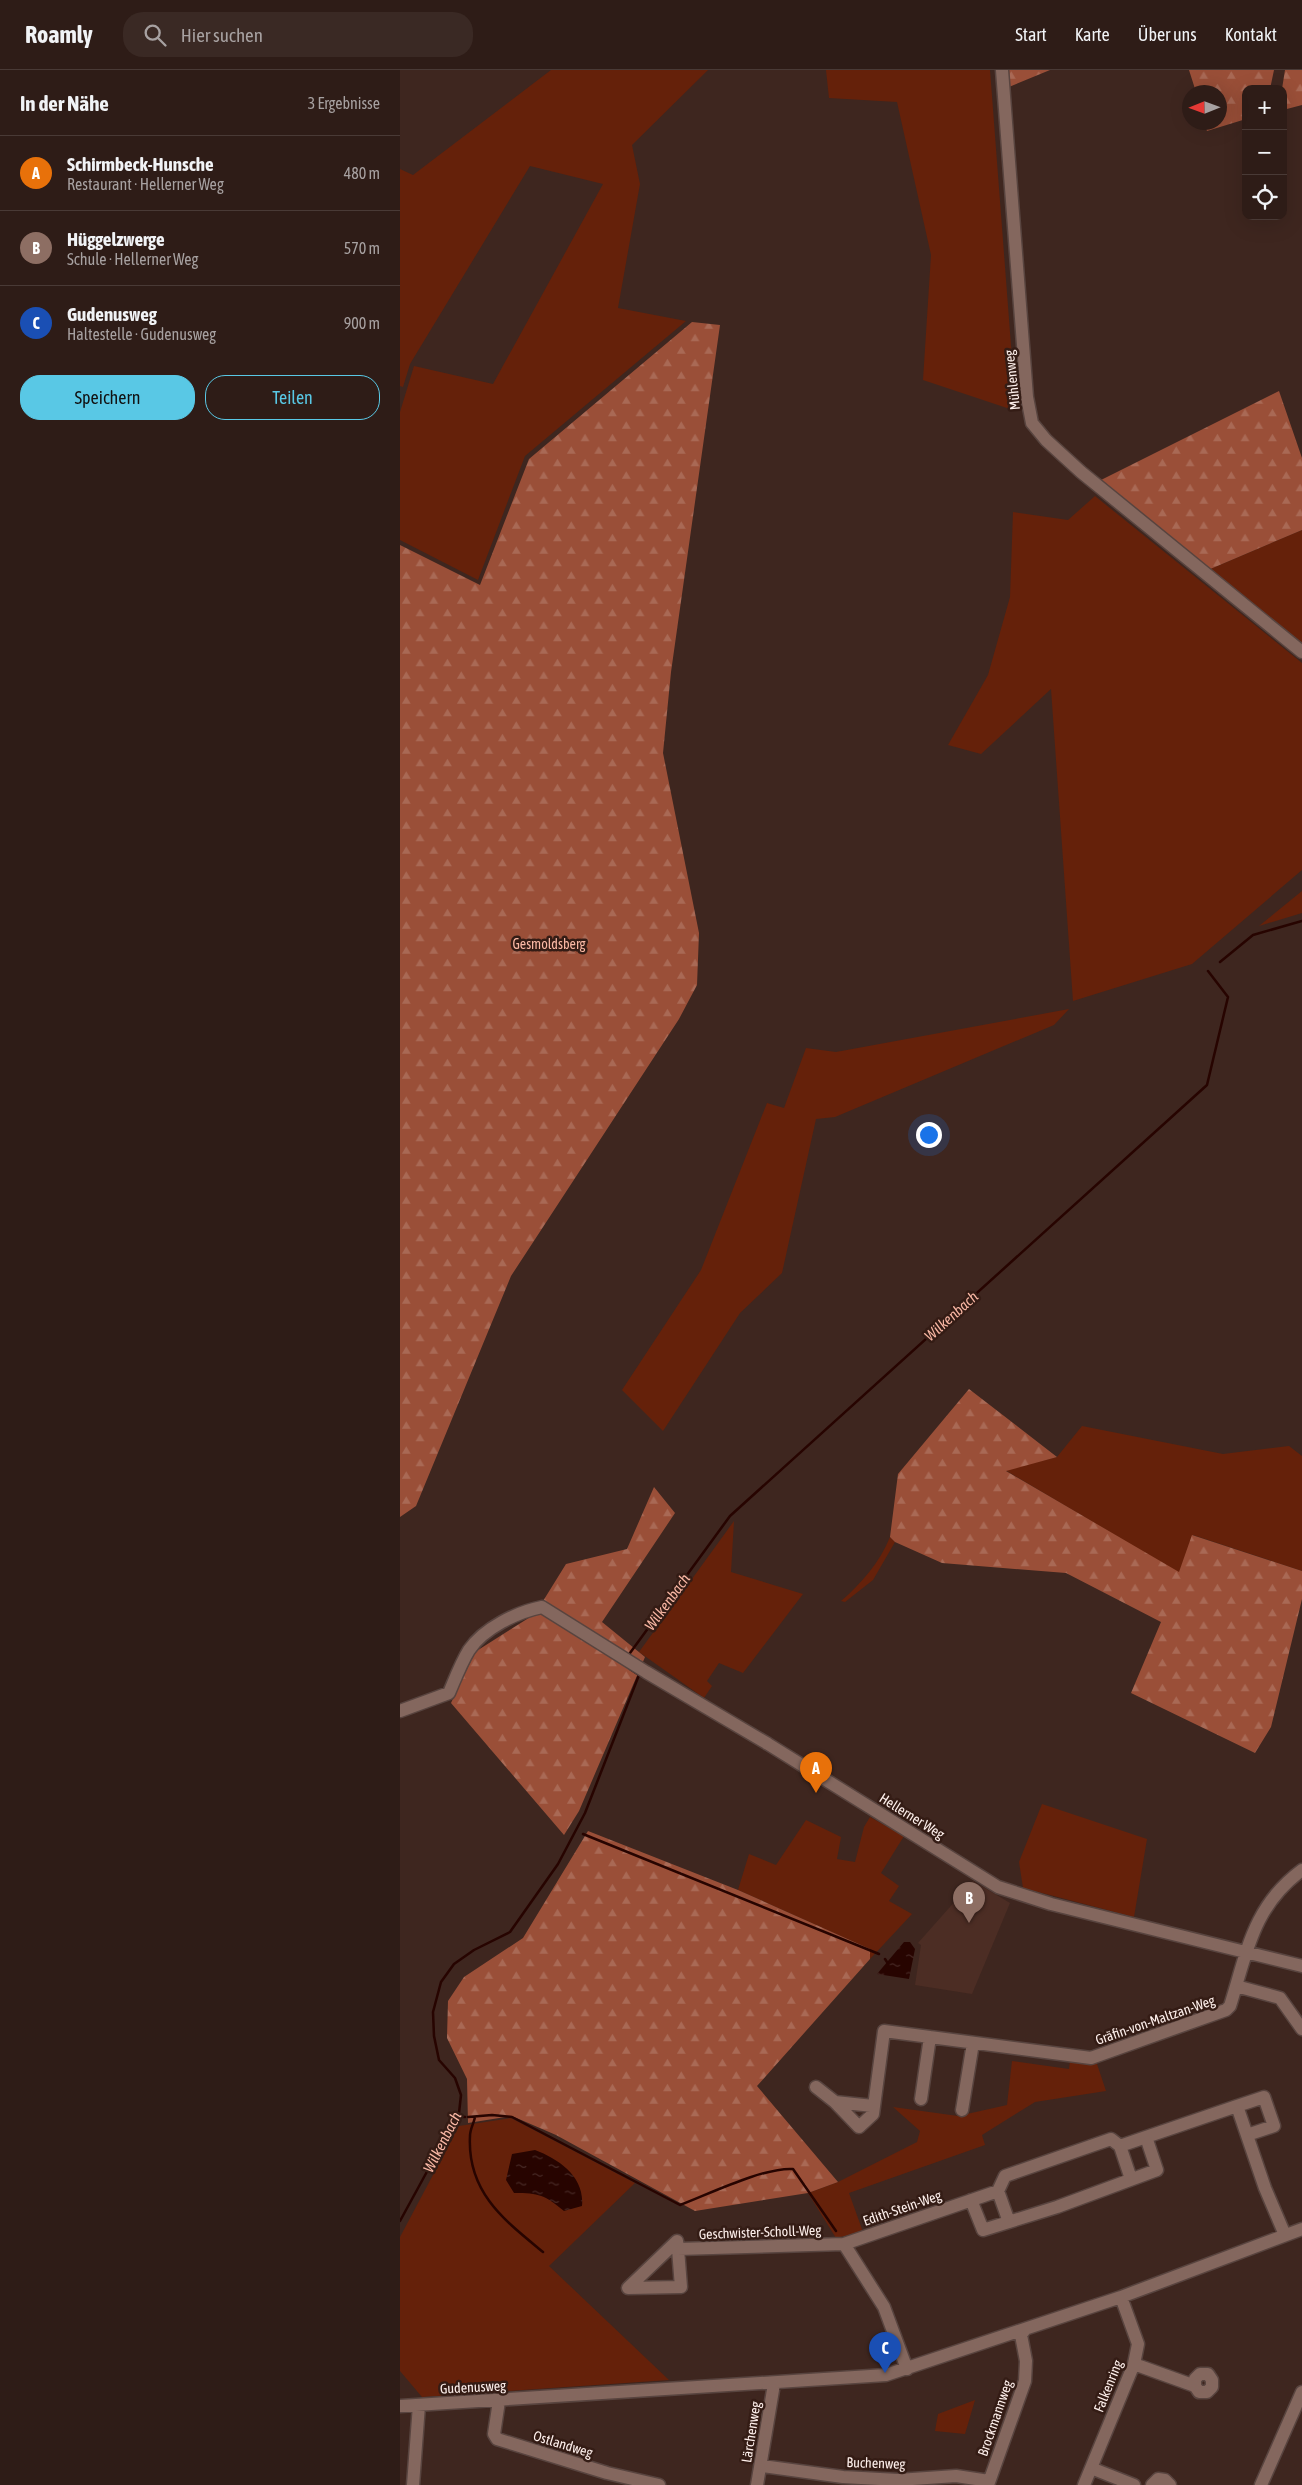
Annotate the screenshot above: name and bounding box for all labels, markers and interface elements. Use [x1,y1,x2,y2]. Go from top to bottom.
search box [123,12,473,57]
text: Roamly [25,21,93,48]
icon: search [141,21,169,49]
text: Hier suchen [181,24,263,46]
text: Start [1015,24,1047,45]
text: Karte [1075,24,1110,45]
text: Über uns [1138,24,1197,45]
text: Kontakt [1225,24,1277,45]
north arrow [1182,85,1227,130]
map controls [1242,85,1287,220]
button: + [1242,85,1287,130]
text: In der Nähe [20,91,109,115]
text: 3 Ergebnisse [308,94,380,112]
button: − [1242,130,1287,175]
text: Schirmbeck-Hunsche [67,153,214,175]
text: A [32,164,40,182]
text: 480 m [344,164,380,182]
text: Restaurant · Hellerner Weg [67,175,224,193]
button: locate [1242,175,1287,220]
text: Hüggelzwerge [67,228,165,250]
text: B [32,239,40,257]
text: 570 m [344,239,380,257]
text: Schule · Hellerner Weg [67,250,198,268]
text: Gudenusweg [67,303,157,325]
text: C [32,314,40,332]
text: 900 m [344,314,380,332]
text: Haltestelle · Gudenusweg [67,325,216,343]
street label: Mühlenweg [1001,349,1023,411]
button: Speichern [20,375,195,420]
button: Teilen [205,375,380,420]
park label: Gesmoldsberg [512,936,586,952]
your location [916,1122,942,1148]
water label: Wilkenbach [921,1288,981,1344]
water label: Wilkenbach [641,1570,693,1634]
pin: A [800,1752,832,1793]
street label: Hellerner Weg [877,1790,947,1842]
pin: B [953,1882,985,1923]
street label: Gräfin-von-Maltzan-Weg [1093,1992,1217,2048]
water label: Wilkenbach [420,2109,464,2175]
street label: Edith-Stein-Weg [861,2187,943,2229]
street label: Geschwister-Scholl-Weg [698,2222,822,2242]
pin: C [869,2332,901,2373]
street label: Falkenring [1090,2358,1126,2414]
street label: Gudenusweg [439,2377,507,2397]
street label: Brockmannweg [975,2378,1015,2458]
street label: Lärchenweg [738,2400,764,2464]
street label: Ostlandweg [531,2427,595,2461]
street label: Buchenweg [846,2454,906,2472]

